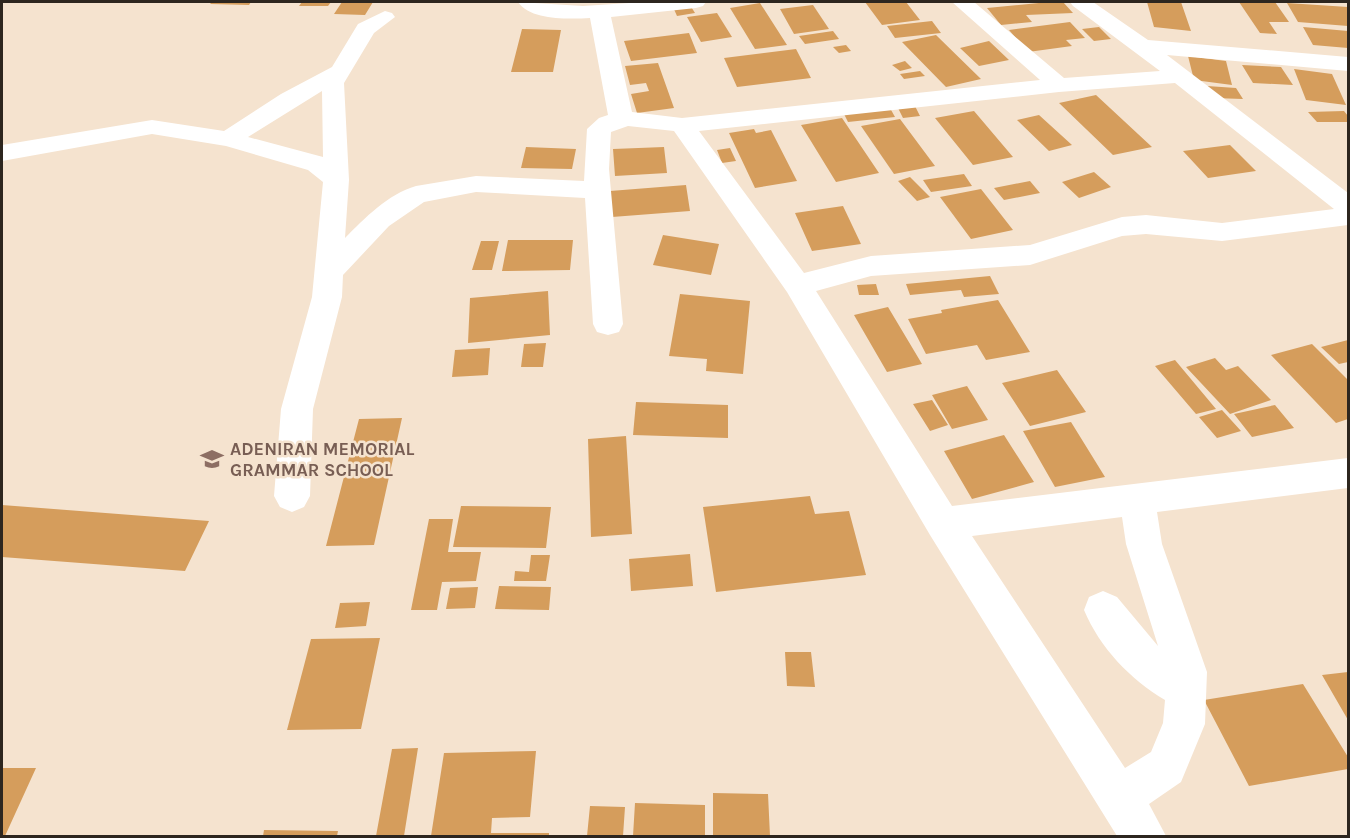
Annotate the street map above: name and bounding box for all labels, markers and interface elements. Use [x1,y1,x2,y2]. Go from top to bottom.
place label: ADENIRAN MEMORIAL GRAMMAR SCHOOL [230,438,415,481]
school or university icon: ADENIRAN MEMORIAL GRAMMAR SCHOOL [199,446,225,472]

